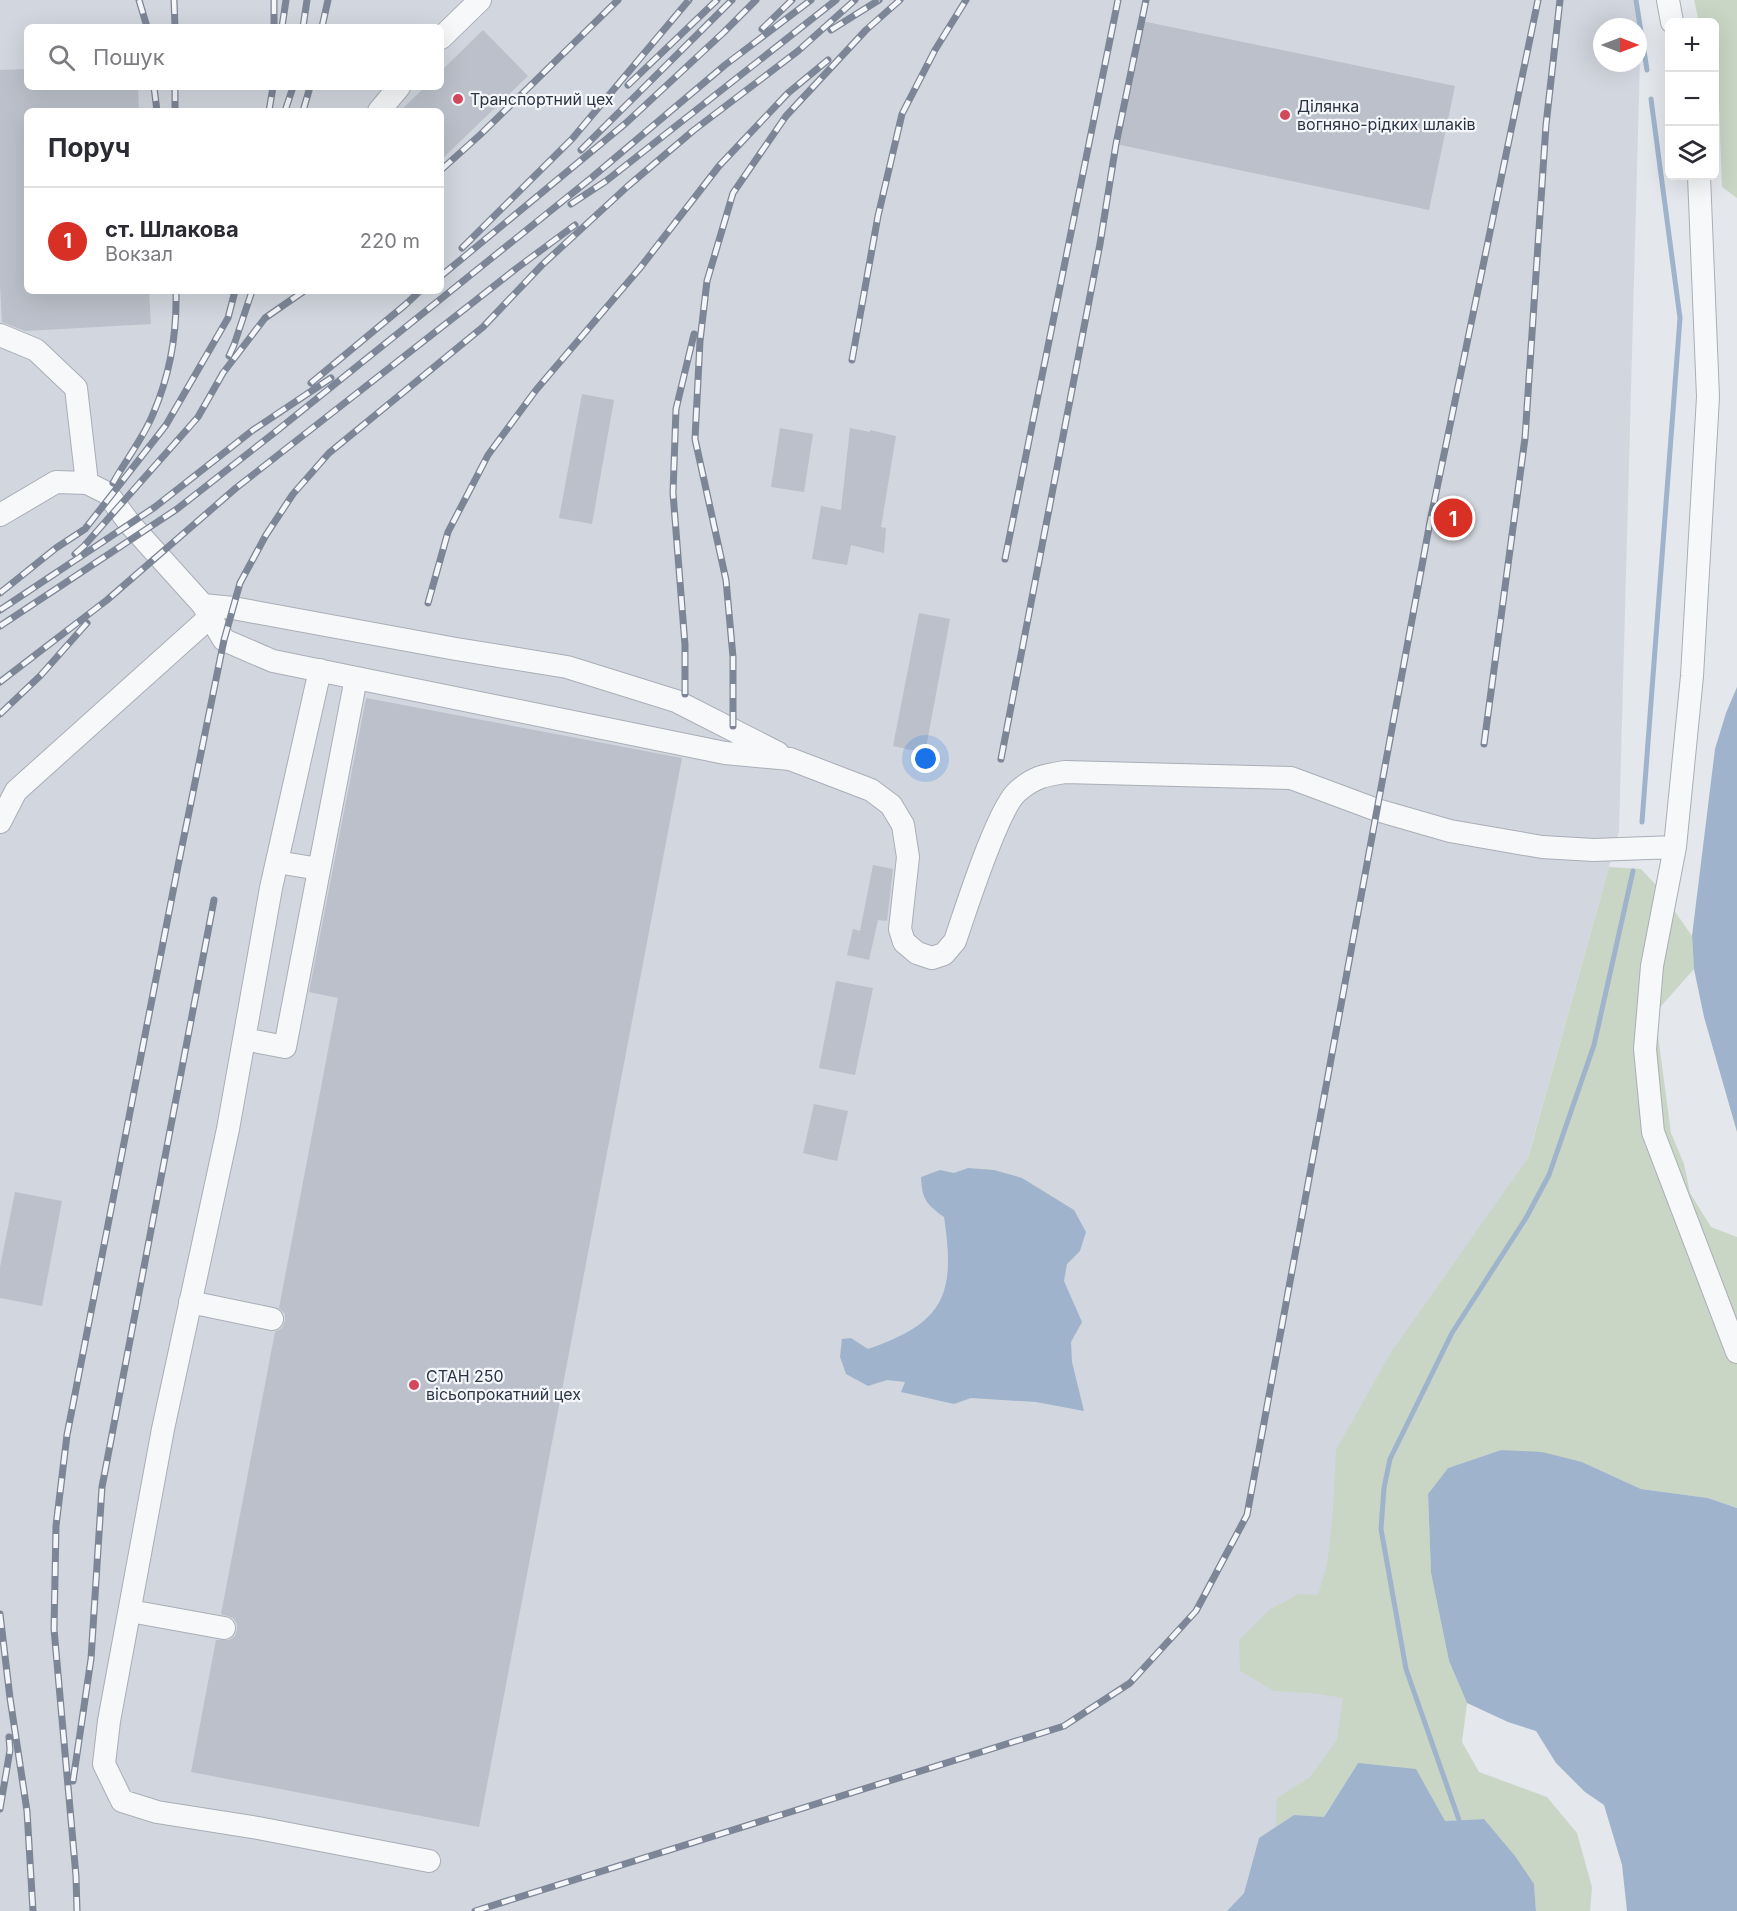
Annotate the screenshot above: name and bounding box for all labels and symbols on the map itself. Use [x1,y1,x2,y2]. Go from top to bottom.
north arrow [1593,18,1647,72]
place label: Транспортний цех [470,89,614,109]
marker: Транспортний цех [451,92,465,106]
place label: Ділянка вогняно-рідких шлаків [1297,96,1476,134]
marker: Ділянка вогняно-рідких шлаків [1278,108,1292,122]
pin: 1 [1434,496,1472,540]
your location [911,744,940,773]
place label: СТАН 250 вісьопрокатний цех [426,1366,581,1404]
marker: СТАН 250 вісьопрокатний цех [407,1378,421,1392]

